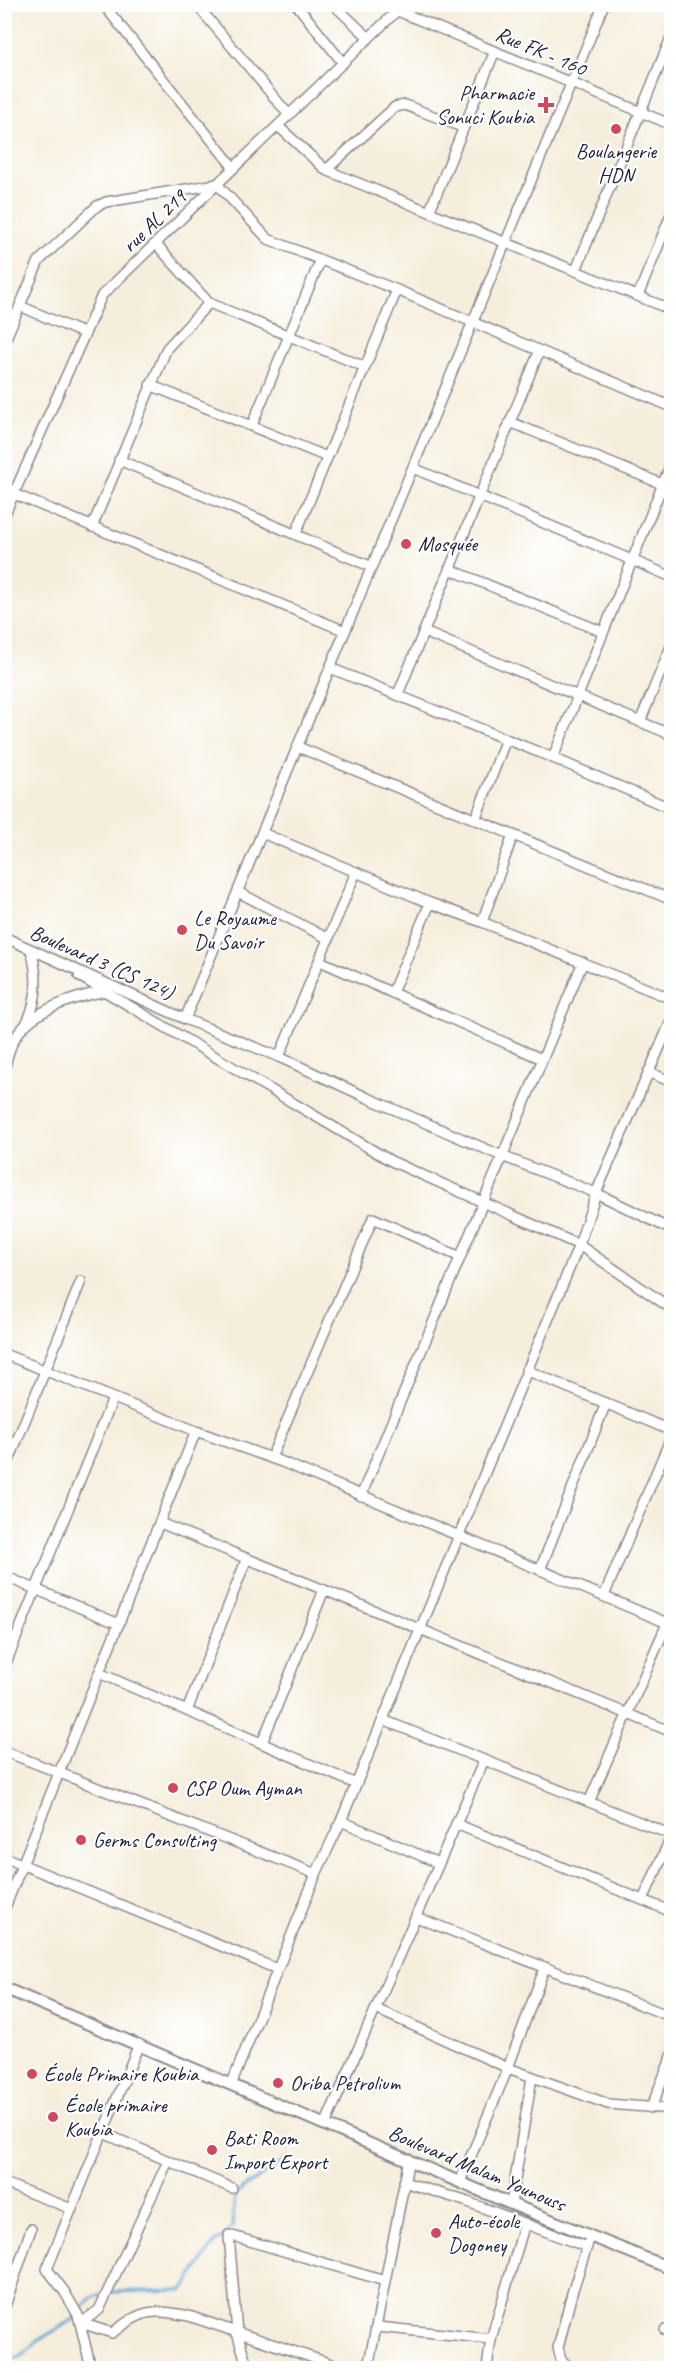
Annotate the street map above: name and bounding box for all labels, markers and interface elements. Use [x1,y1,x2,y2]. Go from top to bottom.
street label: Rue FK - 160 [492,20,592,82]
place label: Pharmacie Sonuci Koubia [436,80,536,130]
marker: Pharmacie Sonuci Koubia [539,98,553,112]
marker: Boulangerie HDN [609,122,623,136]
place label: Boulangerie HDN [576,138,657,188]
street label: rue AL 219 [116,183,193,258]
place label: Mosquée [418,531,479,557]
marker: Mosquée [399,537,413,551]
place label: Le Royaume Du Savoir [194,905,277,955]
street label: Boulevard 3 (CS 124) [26,919,179,1006]
marker: Le Royaume Du Savoir [175,923,189,937]
place label: CSP Oum Ayman [185,1775,302,1801]
marker: CSP Oum Ayman [166,1781,180,1795]
place label: Germs Consulting [93,1827,218,1853]
marker: Germs Consulting [74,1833,88,1847]
place label: École Primaire Koubia [44,2061,200,2087]
marker: École Primaire Koubia [25,2067,39,2081]
place label: Oriba Petrolium [290,2070,401,2096]
marker: Oriba Petrolium [271,2076,285,2090]
place label: École primaire Koubia [65,2092,168,2142]
marker: École primaire Koubia [46,2110,60,2124]
street label: Boulevard Malam Younouss [385,2119,571,2218]
place label: Bati Room Import Export [224,2125,329,2175]
marker: Bati Room Import Export [205,2143,219,2157]
place label: Auto-école Dogoney [448,2208,521,2258]
marker: Auto-école Dogoney [429,2226,443,2240]

